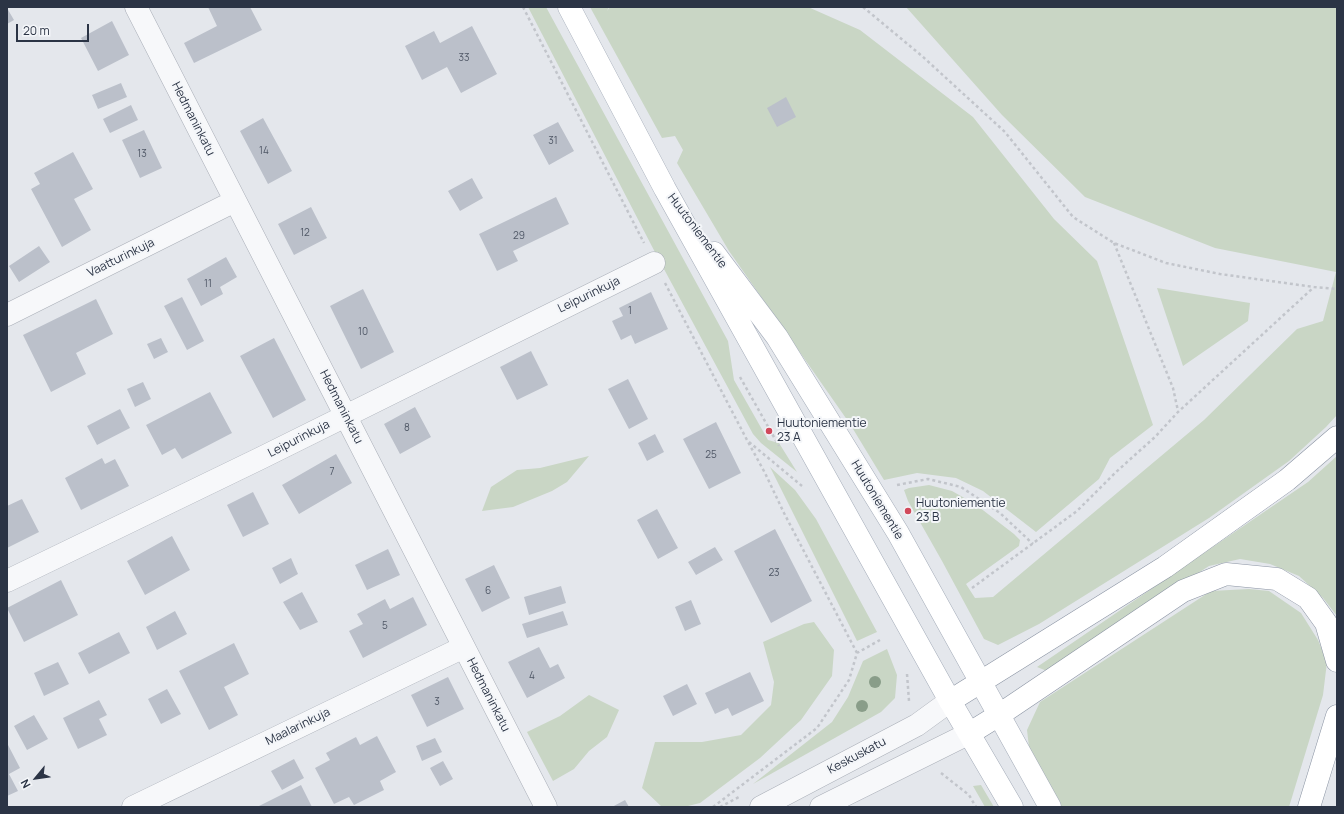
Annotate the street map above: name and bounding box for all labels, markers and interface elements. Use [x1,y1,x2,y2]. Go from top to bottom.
scale bar [18,16,91,42]
text: 20 m [23,22,50,39]
house number: 33 [458,52,470,64]
street label: Hedmaninkatu [168,80,218,158]
house number: 31 [548,135,558,147]
house number: 14 [259,145,269,157]
house number: 13 [137,148,147,160]
street label: Huutoniementie [664,191,730,271]
house number: 12 [300,227,310,239]
house number: 29 [513,230,525,242]
street label: Vaatturinkuja [85,236,157,280]
street label: Leipurinkuja [556,274,622,316]
house number: 11 [204,278,212,290]
house number: 1 [628,305,632,317]
house number: 10 [358,326,368,338]
street label: Hedmaninkatu [316,368,366,446]
street label: Leipurinkuja [266,417,332,461]
place label: Huutoniementie 23 A [777,417,867,445]
house number: 8 [404,422,410,434]
marker: Huutoniementie 23 A [764,426,774,436]
house number: 25 [705,449,717,461]
street label: Huutoniementie [848,458,906,542]
house number: 7 [329,466,335,478]
place label: Huutoniementie 23 B [916,497,1006,525]
marker: Huutoniementie 23 B [903,506,913,516]
house number: 23 [768,567,780,579]
house number: 6 [485,585,491,597]
house number: 5 [382,620,388,632]
street label: Hedmaninkatu [463,656,513,734]
house number: 4 [529,670,535,682]
house number: 3 [434,696,440,708]
street label: Maalarinkuja [263,705,333,749]
street label: Keskuskatu [825,735,889,777]
north arrow [16,758,56,798]
text: N [17,777,34,791]

